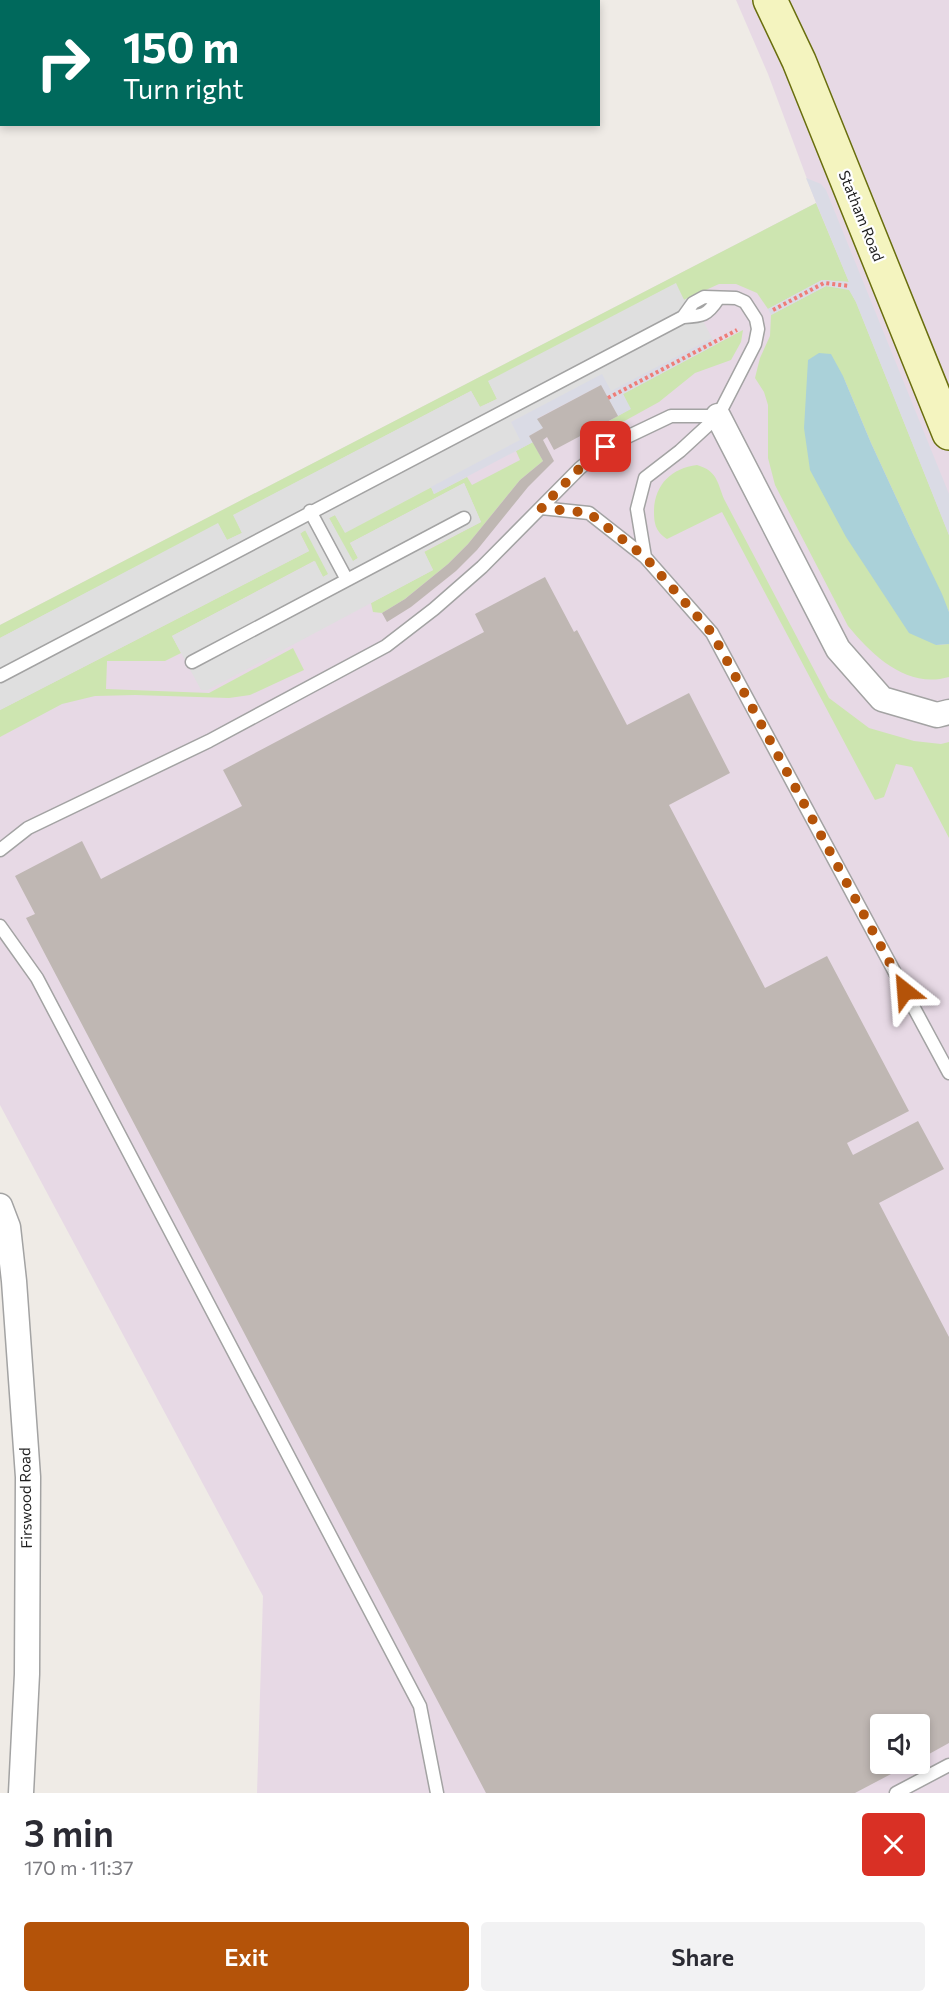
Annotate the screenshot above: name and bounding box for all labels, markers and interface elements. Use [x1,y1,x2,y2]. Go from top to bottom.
text: 150 m [123,20,239,72]
icon: right [24,24,102,102]
text: Turn right [123,72,243,105]
street label: Statham Road [836,168,888,264]
pin [580,421,631,472]
icon: arrive [589,430,622,463]
position arrow [873,959,937,1023]
street label: Firswood Road [15,1447,35,1549]
map controls [870,1714,930,1774]
button: sound [870,1714,930,1774]
text: 3 min [24,1810,114,1854]
button: close [862,1813,925,1876]
text: 170 m · 11:37 [24,1855,133,1879]
button: Exit [24,1922,469,1991]
button: Share [481,1922,925,1991]

